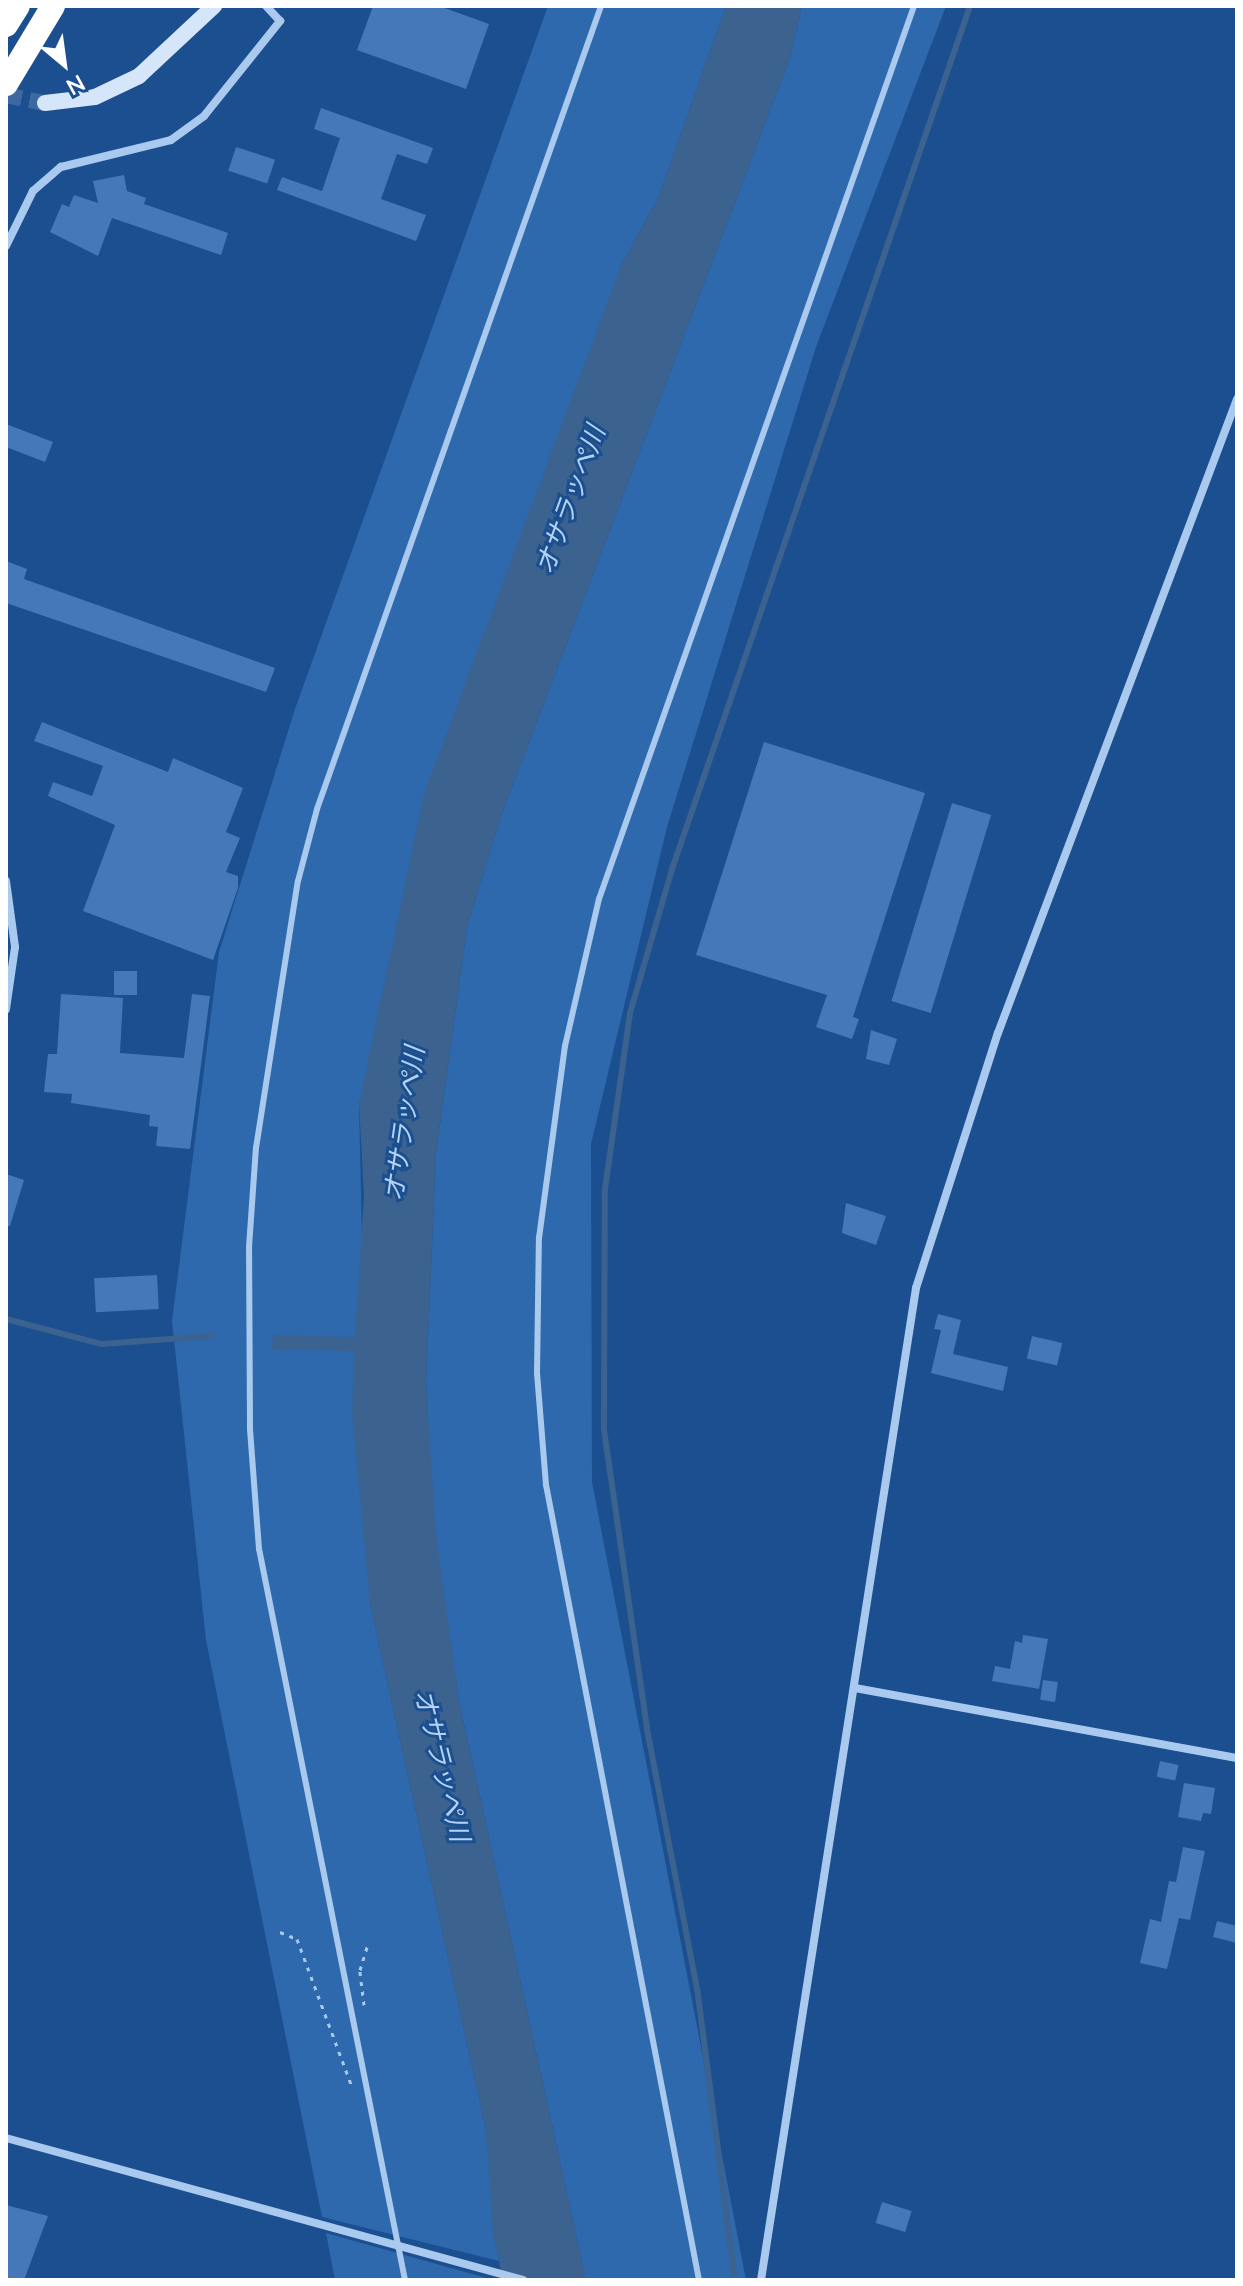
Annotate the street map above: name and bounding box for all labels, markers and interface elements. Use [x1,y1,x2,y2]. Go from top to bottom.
north arrow [24,24,104,104]
text: N [62,70,90,101]
water label: オサラッペ川 [529,421,611,579]
water label: オサラッペ川 [378,1045,430,1203]
water label: オサラッペ川 [408,1686,476,1844]

